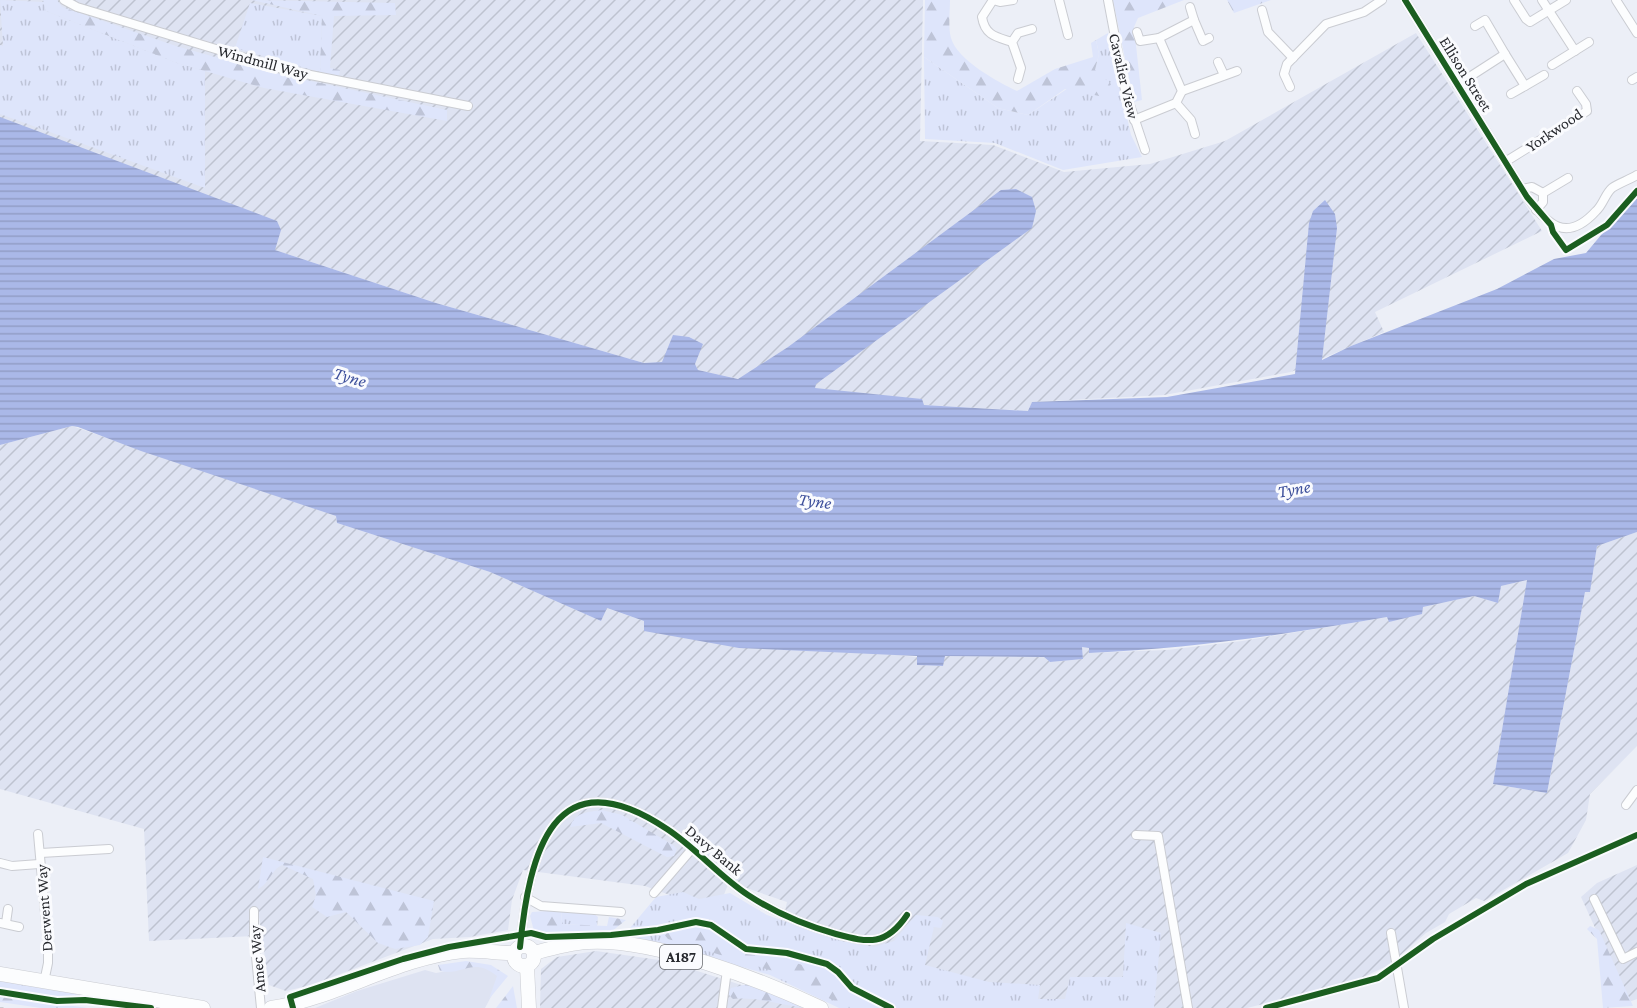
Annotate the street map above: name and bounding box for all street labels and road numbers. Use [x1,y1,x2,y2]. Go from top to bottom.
street label: Cavalier View [1106,32,1142,121]
street label: Ellison Street [1436,34,1496,115]
street label: Windmill Way [216,42,311,83]
street label: Yorkwood [1523,105,1586,155]
street label: Davy Bank [682,822,746,879]
street label: Derwent Way [32,863,57,952]
street label: Amec Way [246,924,269,993]
road number: A187 [660,945,702,969]

